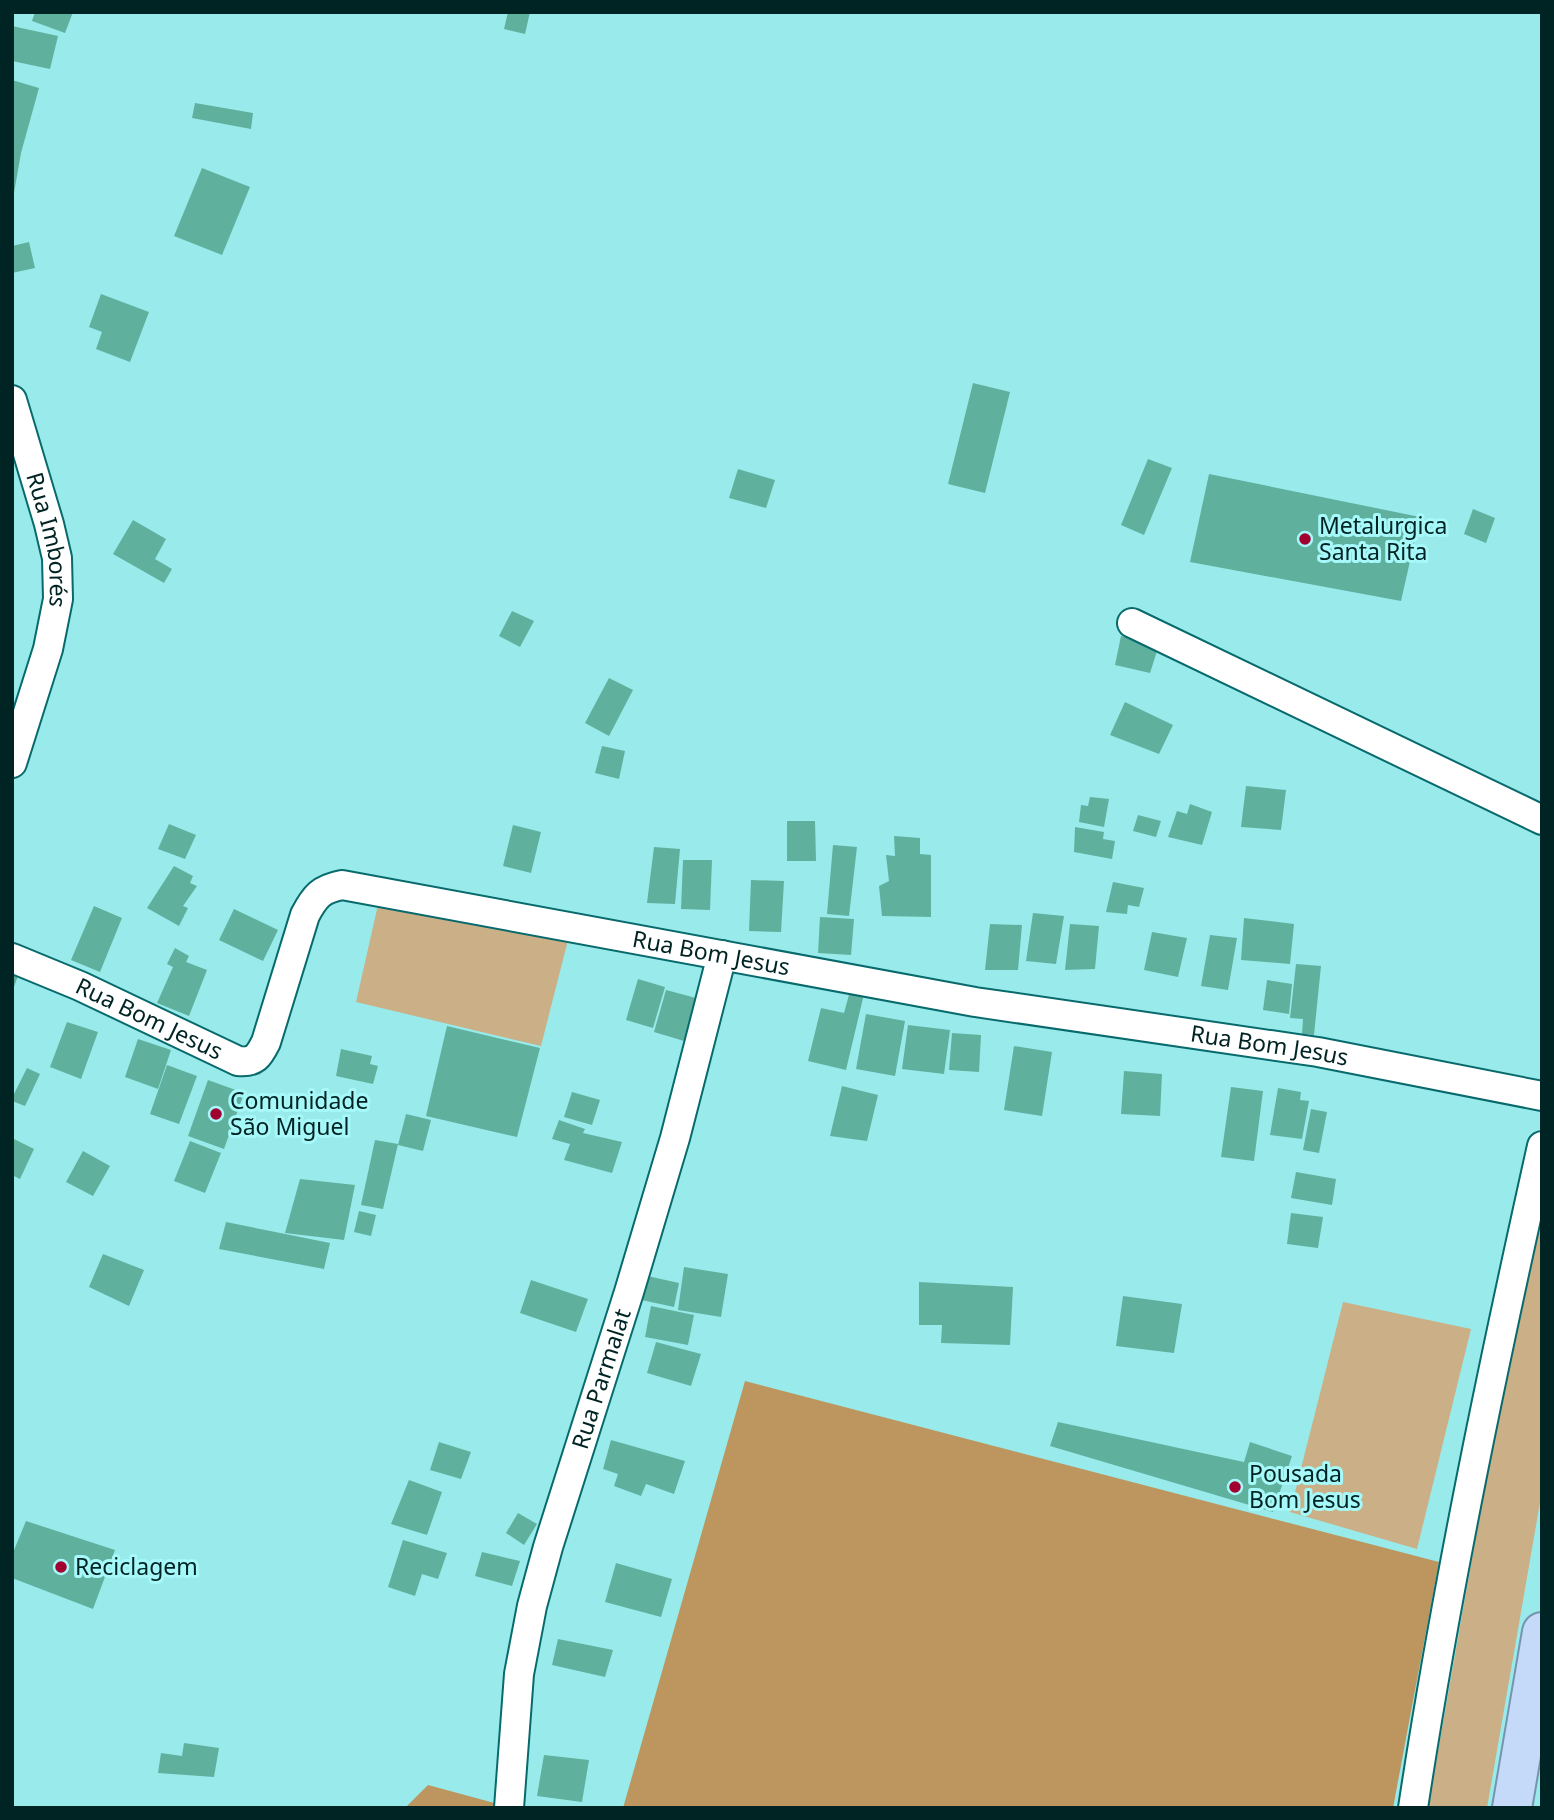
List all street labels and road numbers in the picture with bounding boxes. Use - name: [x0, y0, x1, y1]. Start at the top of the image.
- street label: Rua Imborés: [19, 468, 75, 611]
- street label: Rua Bom Jesus: [630, 922, 793, 982]
- street label: Rua Bom Jesus: [71, 969, 228, 1067]
- street label: Rua Bom Jesus: [1189, 1017, 1351, 1073]
- street label: Rua Parmalat: [563, 1305, 638, 1453]

